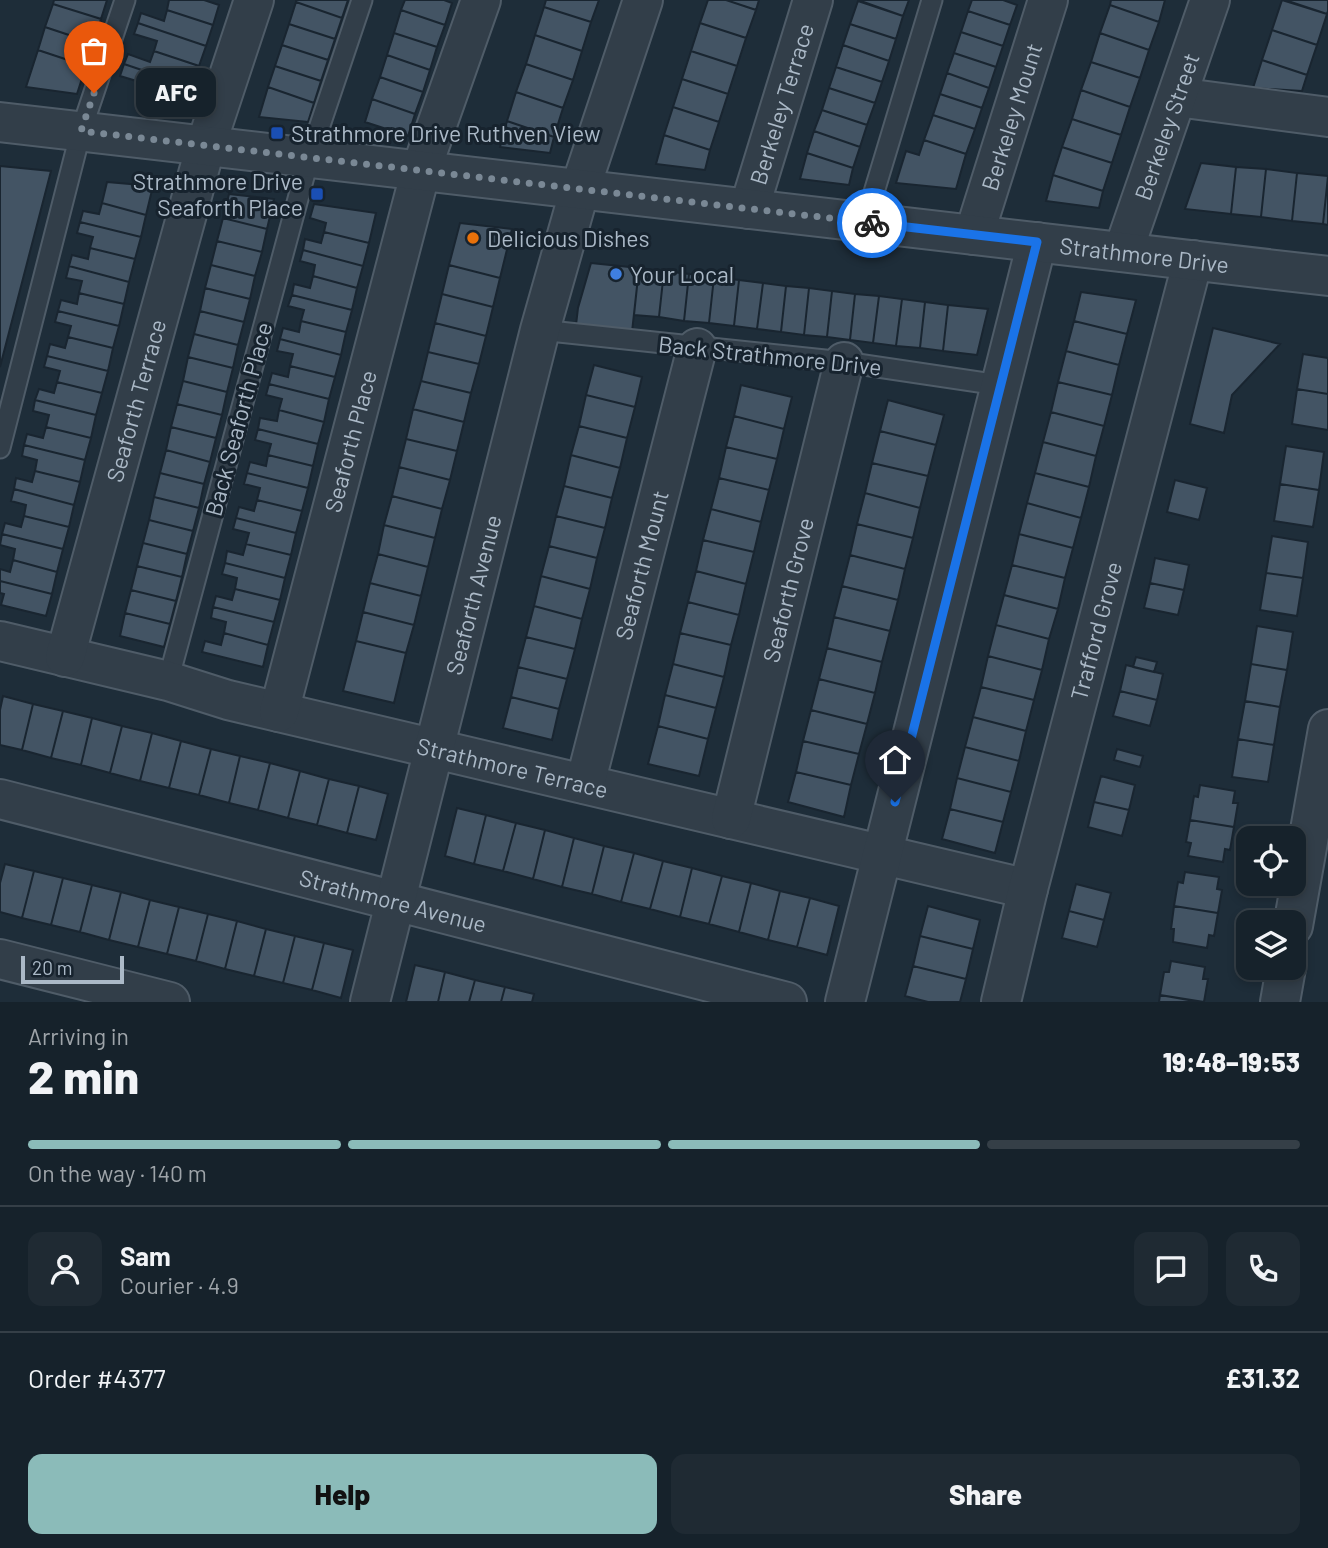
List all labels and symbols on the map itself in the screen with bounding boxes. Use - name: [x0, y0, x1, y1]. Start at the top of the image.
- street label: Berkeley Terrace: [743, 20, 819, 188]
- pin: [64, 21, 124, 93]
- street label: Berkeley Mount: [975, 40, 1048, 194]
- street label: Berkeley Street: [1128, 49, 1205, 204]
- callout: AFC: [136, 68, 216, 118]
- place label: Strathmore Drive Ruthven View: [291, 119, 601, 147]
- marker: Strathmore Drive Ruthven View: [269, 125, 285, 141]
- place label: Strathmore Drive Seaforth Place: [133, 167, 303, 221]
- marker: Strathmore Drive Seaforth Place: [309, 186, 325, 202]
- courier: [837, 188, 907, 258]
- place label: Delicious Dishes: [487, 224, 649, 252]
- marker: Delicious Dishes: [465, 230, 481, 246]
- street label: Strathmore Drive: [1058, 231, 1231, 278]
- place label: Your Local: [630, 260, 734, 288]
- marker: Your Local: [608, 266, 624, 282]
- street label: Seaforth Terrace: [100, 316, 171, 485]
- street label: Back Seaforth Place: [199, 319, 277, 519]
- street label: Back Strathmore Drive: [657, 329, 883, 381]
- street label: Seaforth Place: [318, 367, 382, 515]
- street label: Seaforth Mount: [609, 487, 674, 643]
- street label: Seaforth Avenue: [439, 512, 507, 678]
- street label: Seaforth Grove: [756, 515, 819, 665]
- street label: Trafford Grove: [1064, 558, 1127, 703]
- pin: [865, 730, 925, 802]
- street label: Strathmore Terrace: [414, 731, 611, 803]
- street label: Strathmore Avenue: [297, 863, 490, 938]
- scale bar: [21, 953, 124, 985]

